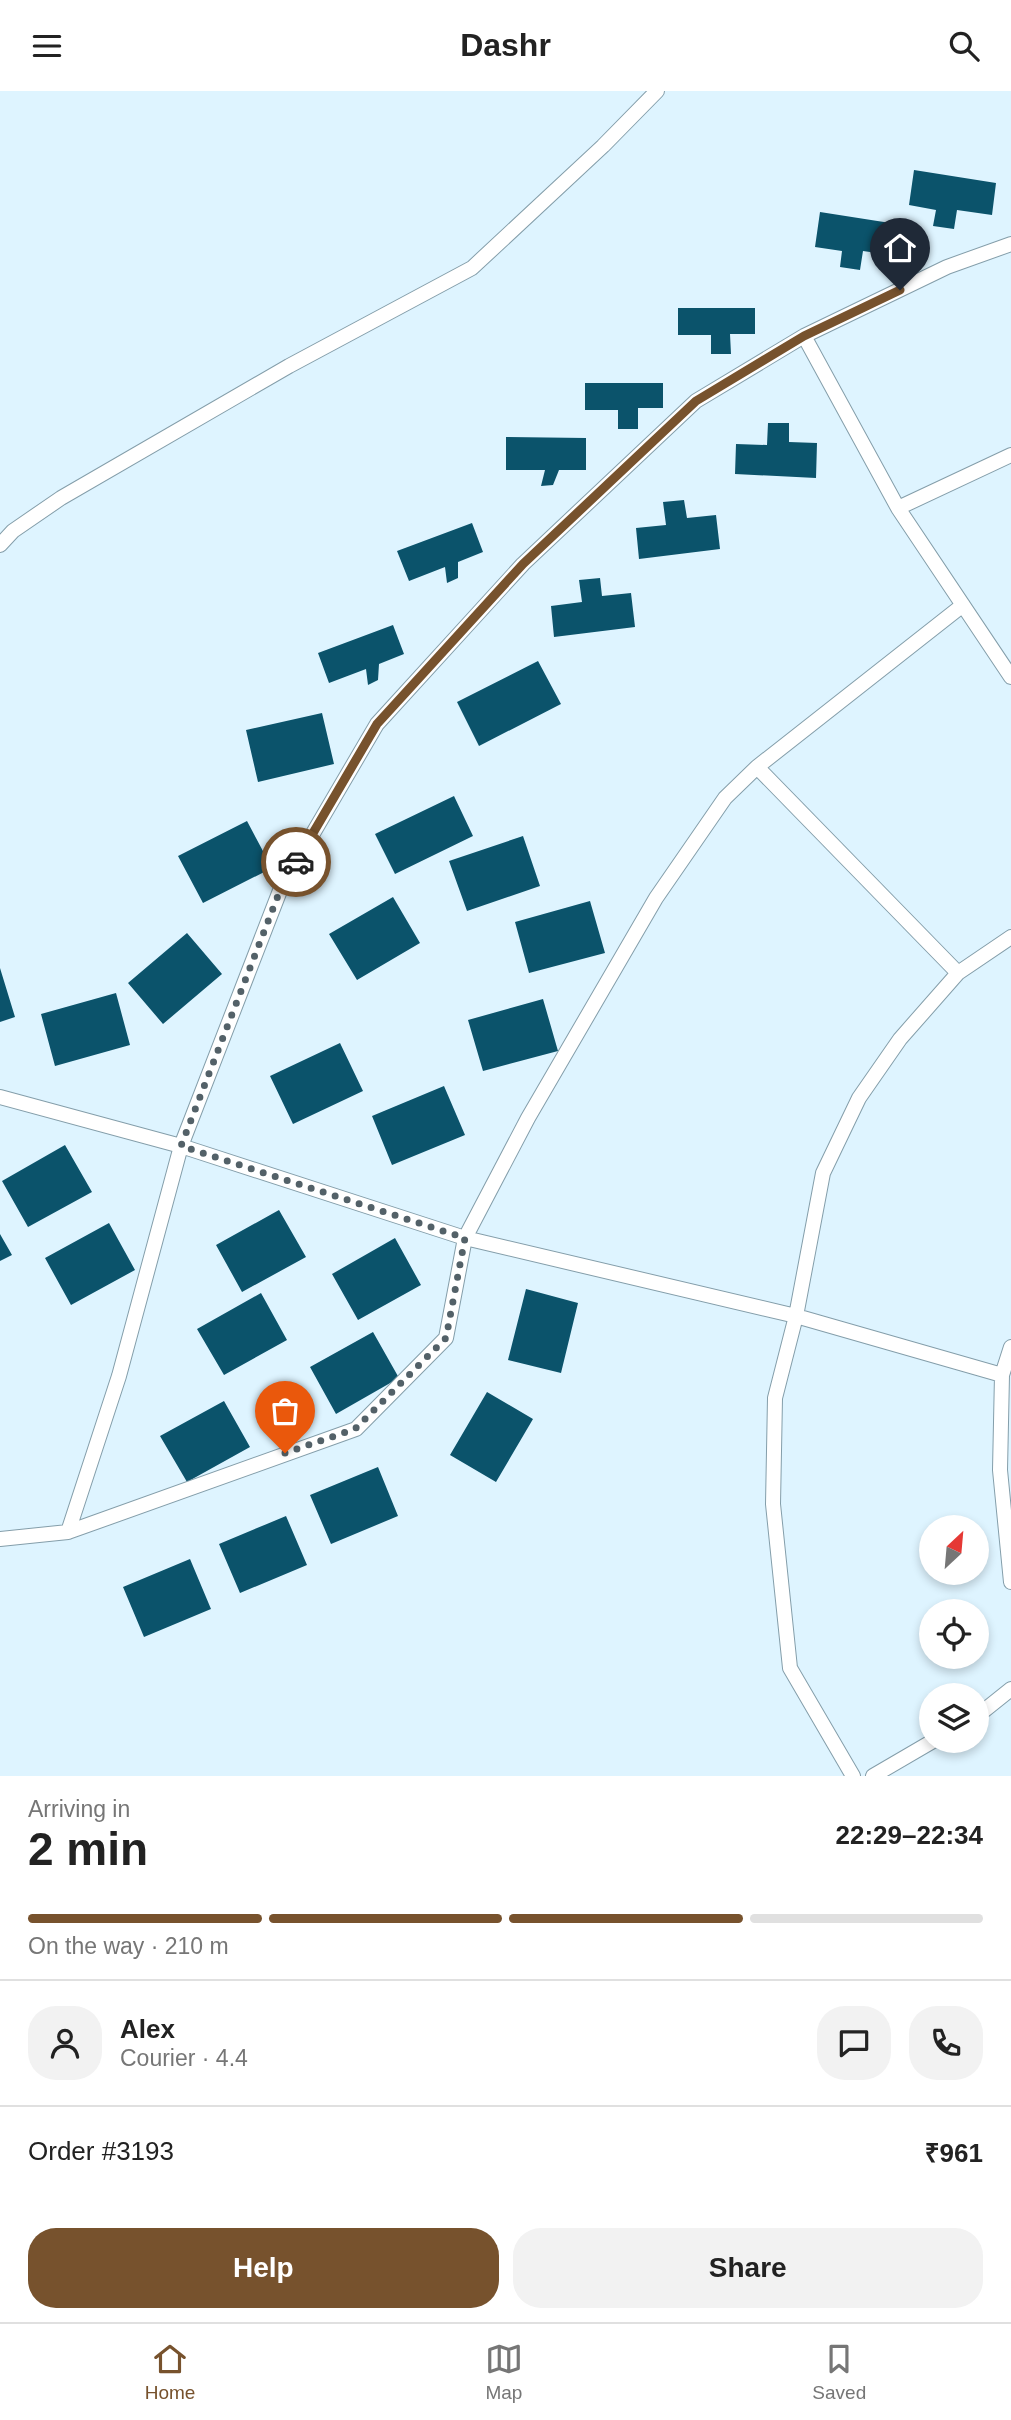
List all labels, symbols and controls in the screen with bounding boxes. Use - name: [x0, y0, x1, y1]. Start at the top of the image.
- icon: menu: [28, 27, 66, 65]
- text: Dashr: [460, 27, 551, 63]
- icon: search: [945, 27, 983, 65]
- pin: [870, 218, 930, 290]
- icon: home: [881, 229, 919, 267]
- courier: [261, 827, 331, 897]
- icon: car: [277, 843, 315, 881]
- pin: [255, 1381, 315, 1453]
- icon: bag: [266, 1392, 304, 1430]
- north arrow: [919, 1515, 989, 1585]
- map controls: [919, 1515, 989, 1753]
- button: locate: [919, 1599, 989, 1669]
- button: layers: [919, 1683, 989, 1753]
- text: Arriving in: [28, 1796, 130, 1822]
- text: 22:29–22:34: [836, 1820, 983, 1850]
- text: 2 min: [28, 1823, 148, 1875]
- text: On the way · 210 m: [28, 1933, 229, 1959]
- button: person: [28, 2006, 102, 2080]
- button: chat: [817, 2006, 891, 2080]
- button: phone: [909, 2006, 983, 2080]
- text: Alex: [120, 2014, 175, 2044]
- text: Courier · 4.4: [120, 2045, 248, 2071]
- text: Order #3193: [28, 2136, 174, 2166]
- text: ₹961: [925, 2138, 983, 2168]
- button: Help: [28, 2228, 499, 2308]
- button: Share: [513, 2228, 983, 2308]
- tab: Home: [145, 2340, 195, 2404]
- tab: Map: [485, 2340, 523, 2404]
- tab: Saved: [812, 2340, 866, 2404]

